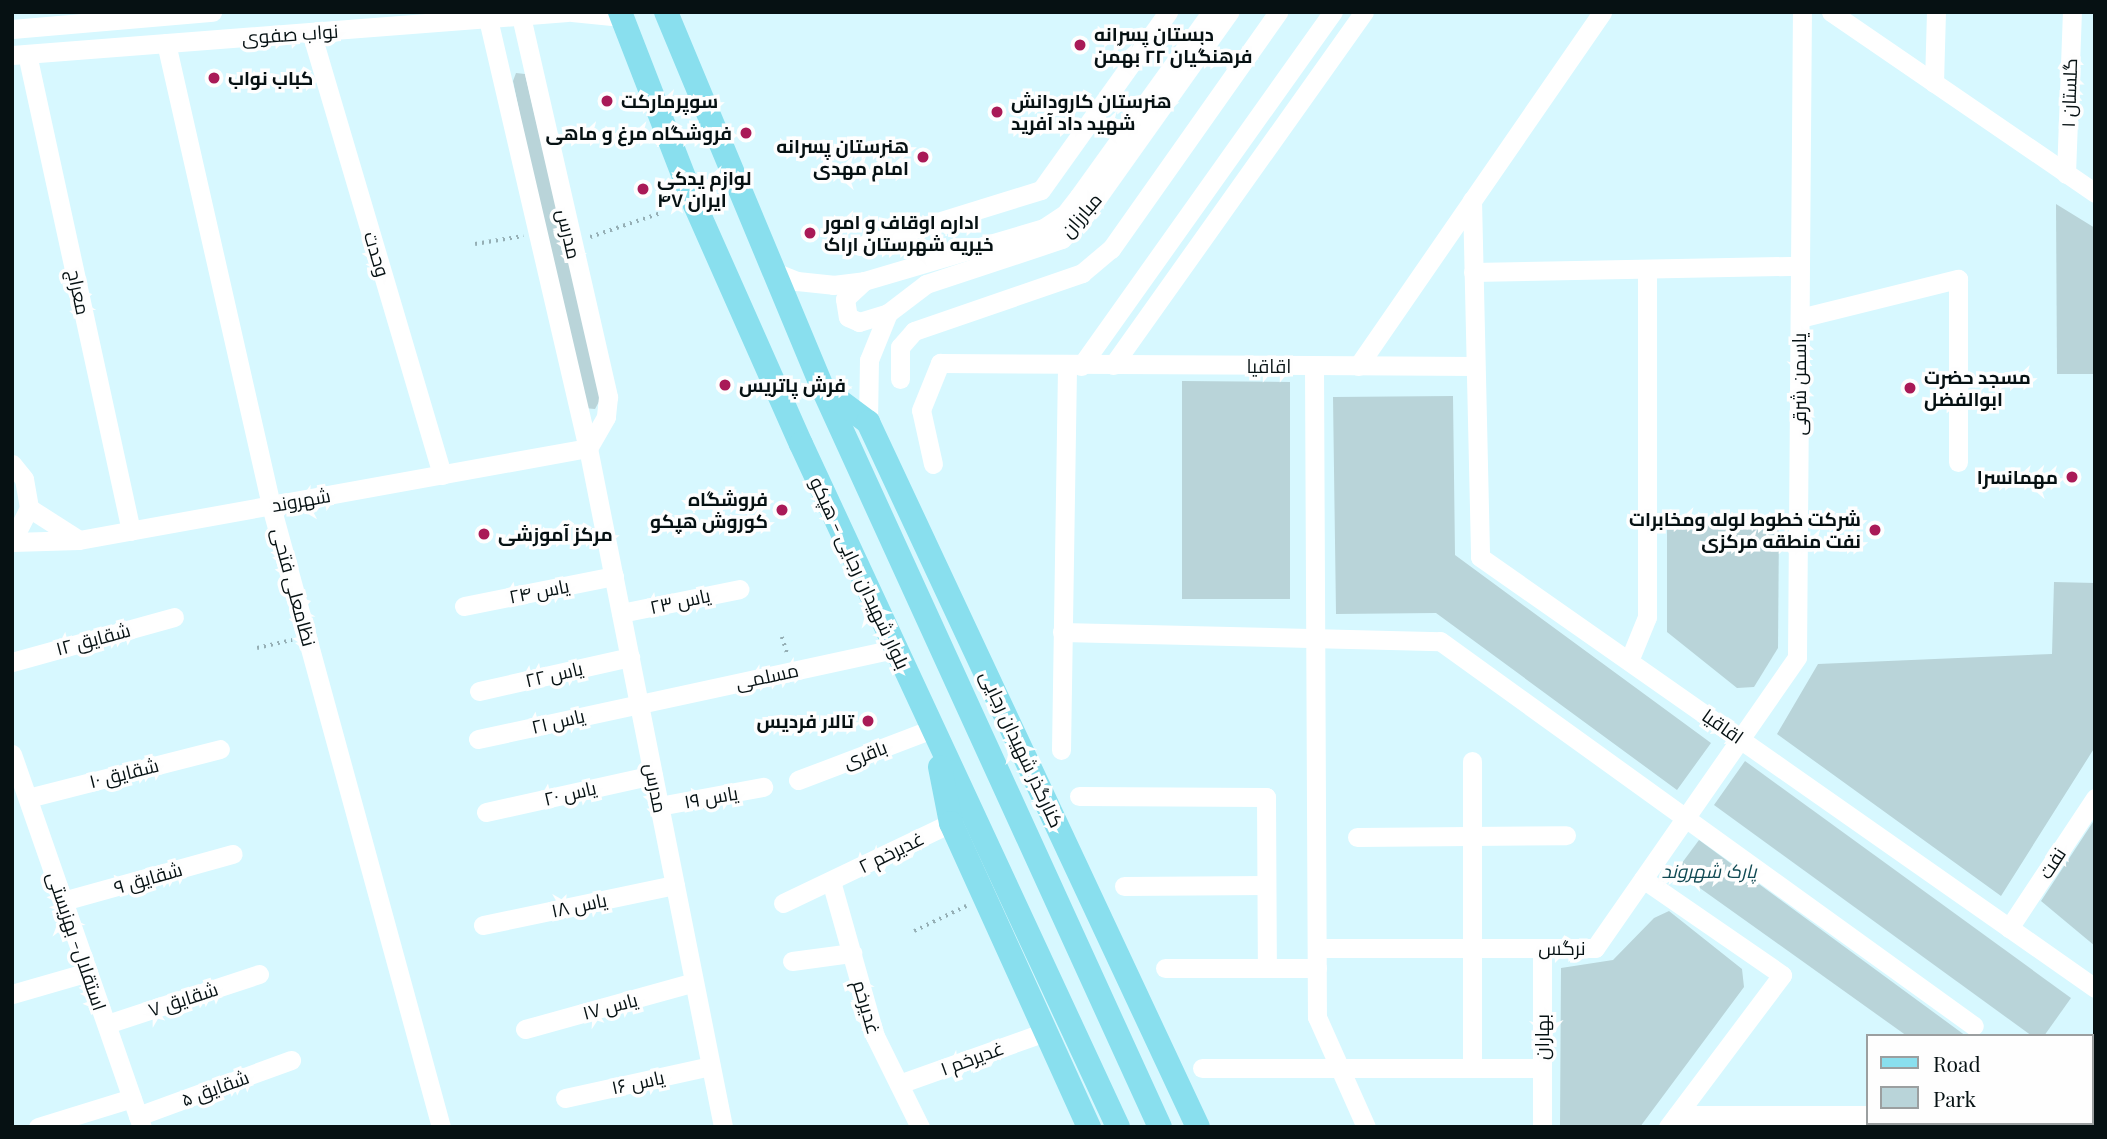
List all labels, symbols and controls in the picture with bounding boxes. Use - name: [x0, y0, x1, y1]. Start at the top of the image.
- street label: نواب صفوی: [241, 19, 339, 49]
- place label: دبستان پسرانه فرهنگیان ۲۲ بهمن: [1094, 23, 1253, 67]
- marker: دبستان پسرانه فرهنگیان ۲۲ بهمن: [1072, 37, 1088, 53]
- street label: گلستان ۱: [2056, 58, 2082, 128]
- place label: کباب نواب: [228, 67, 313, 89]
- marker: کباب نواب: [206, 70, 222, 86]
- place label: سوپرمارکت: [621, 90, 718, 112]
- place label: هنرستان کارودانش شهید داد آفرید: [1011, 90, 1172, 134]
- marker: سوپرمارکت: [599, 93, 615, 109]
- marker: هنرستان کارودانش شهید داد آفرید: [989, 104, 1005, 120]
- place label: فروشگاه مرغ و ماهی: [545, 122, 732, 144]
- marker: فروشگاه مرغ و ماهی: [738, 125, 754, 141]
- place label: هنرستان پسرانه امام مهدی: [776, 135, 909, 179]
- marker: هنرستان پسرانه امام مهدی: [915, 149, 931, 165]
- place label: لوازم یدکی ایران ۴۷: [657, 167, 752, 211]
- marker: لوازم یدکی ایران ۴۷: [635, 181, 651, 197]
- street label: مبارزان: [1056, 188, 1106, 242]
- street label: مدرس: [552, 207, 586, 261]
- place label: اداره اوقاف و امور خیریه شهرستان اراک: [824, 211, 994, 255]
- marker: اداره اوقاف و امور خیریه شهرستان اراک: [802, 225, 818, 241]
- street label: وحدت: [359, 229, 395, 279]
- street label: معراج: [63, 267, 95, 317]
- street label: یاسمن شرقی: [1788, 333, 1810, 435]
- street label: اقاقیا: [1247, 355, 1291, 377]
- place label: مسجد حضرت ابوالفضل: [1924, 366, 2031, 410]
- place label: فرش پاتریس: [739, 374, 846, 396]
- marker: فرش پاتریس: [717, 377, 733, 393]
- marker: مسجد حضرت ابوالفضل: [1902, 380, 1918, 396]
- place label: مهمانسرا: [1977, 466, 2058, 488]
- marker: مهمانسرا: [2064, 469, 2080, 485]
- street label: بلوار شهیدان رجایی - هپکو: [805, 473, 915, 673]
- street label: شهروند: [270, 484, 332, 516]
- place label: فروشگاه کوروش هپکو: [650, 488, 768, 532]
- marker: فروشگاه کوروش هپکو: [774, 502, 790, 518]
- place label: شرکت خطوط لوله ومخابرات نفت منطقه مرکزی: [1629, 508, 1861, 552]
- marker: شرکت خطوط لوله ومخابرات نفت منطقه مرکزی: [1867, 522, 1883, 538]
- place label: مرکز آموزشی: [498, 523, 613, 545]
- street label: نظامعلی فتحی: [267, 525, 321, 649]
- marker: مرکز آموزشی: [476, 526, 492, 542]
- street label: یاس ۲۴: [507, 574, 571, 608]
- street label: یاس ۲۳: [648, 583, 712, 619]
- street label: شقایق ۱۲: [53, 618, 133, 660]
- street label: یاس ۲۲: [523, 656, 585, 692]
- street label: مسلمی: [733, 658, 801, 694]
- street label: کنارگذر شهیدان رجایی: [976, 667, 1068, 831]
- street label: یاس ۲۱: [529, 704, 587, 738]
- street label: اقاقیا: [1698, 704, 1748, 748]
- place label: تالار فردیس: [757, 710, 854, 732]
- marker: تالار فردیس: [860, 713, 876, 729]
- street label: باقری: [840, 735, 890, 773]
- street label: شقایق ۱۰: [87, 753, 161, 793]
- street label: مدرس: [640, 761, 672, 815]
- street label: یاس ۲۰: [542, 776, 598, 810]
- street label: یاس ۱۹: [682, 781, 740, 813]
- street label: غدیرخم ۲: [855, 826, 927, 878]
- street label: نفت: [2034, 843, 2070, 883]
- street label: شقایق ۹: [111, 857, 185, 899]
- park label: پارک شهروند: [1662, 860, 1756, 882]
- street label: استقلال- بهزیستی: [43, 869, 111, 1013]
- street label: یاس ۱۸: [549, 888, 609, 922]
- street label: نرگس: [1538, 937, 1586, 959]
- street label: شقایق ۷: [145, 977, 221, 1021]
- street label: غدیرخم: [848, 977, 886, 1037]
- street label: یاس ۱۷: [580, 988, 640, 1024]
- street label: بهاران: [1531, 1014, 1553, 1060]
- legend: [1866, 1034, 2093, 1125]
- street label: غدیرخم ۱: [937, 1036, 1007, 1080]
- text: Road: [1933, 1049, 1981, 1077]
- street label: شقایق ۵: [178, 1065, 252, 1111]
- street label: یاس ۱۶: [610, 1065, 666, 1099]
- text: Park: [1933, 1084, 1976, 1112]

